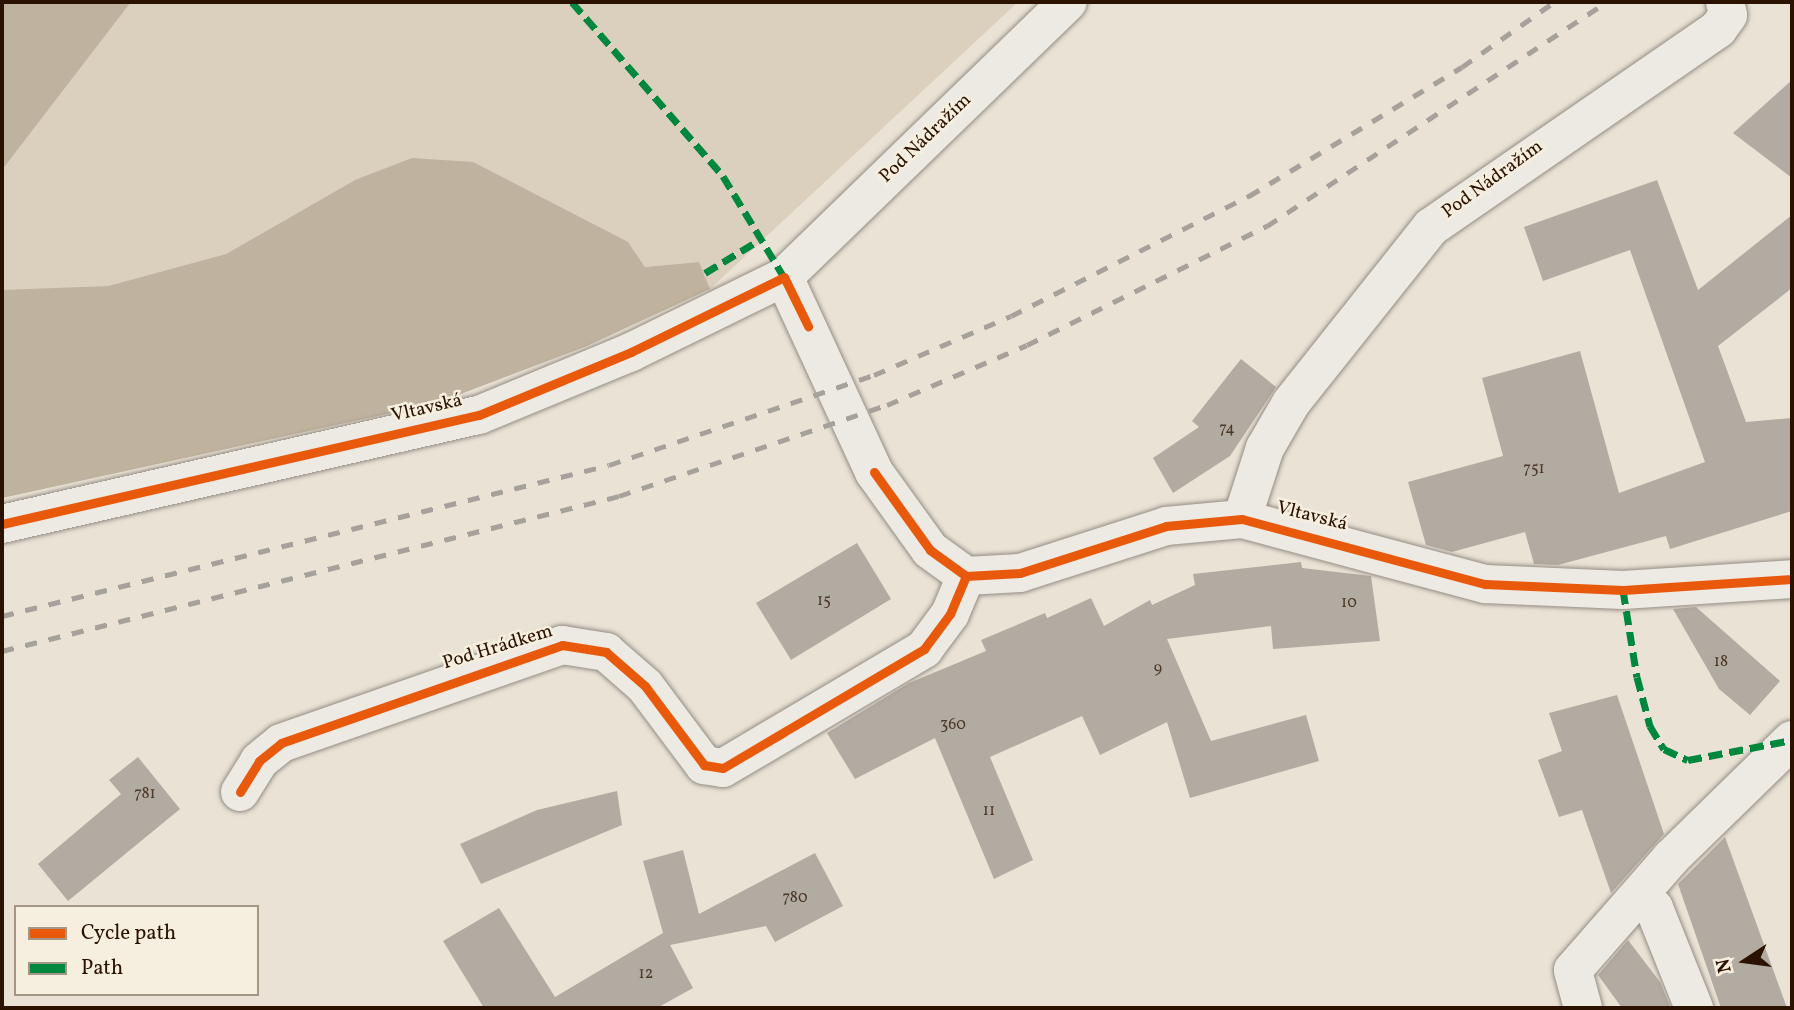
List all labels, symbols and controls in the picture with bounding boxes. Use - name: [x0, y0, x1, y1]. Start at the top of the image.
- street label: Pod Nádražím: [875, 89, 977, 189]
- street label: Pod Nádražím: [1438, 136, 1548, 224]
- street label: Vltavská: [389, 390, 465, 428]
- house number: 74: [1219, 419, 1235, 439]
- house number: 751: [1523, 459, 1545, 479]
- street label: Vltavská: [1274, 497, 1350, 537]
- house number: 15: [817, 591, 831, 611]
- house number: 10: [1341, 593, 1357, 613]
- street label: Pod Hrádkem: [440, 620, 556, 676]
- house number: 18: [1714, 652, 1728, 672]
- house number: 9: [1154, 659, 1162, 679]
- house number: 360: [940, 715, 966, 735]
- house number: 781: [134, 784, 156, 804]
- house number: 11: [983, 801, 995, 821]
- house number: 780: [782, 888, 808, 908]
- legend: [14, 905, 259, 996]
- text: Cycle path: [81, 919, 176, 948]
- north arrow: [1710, 926, 1780, 996]
- text: Path: [81, 954, 123, 983]
- text: N: [1710, 956, 1739, 975]
- house number: 12: [639, 964, 653, 984]

